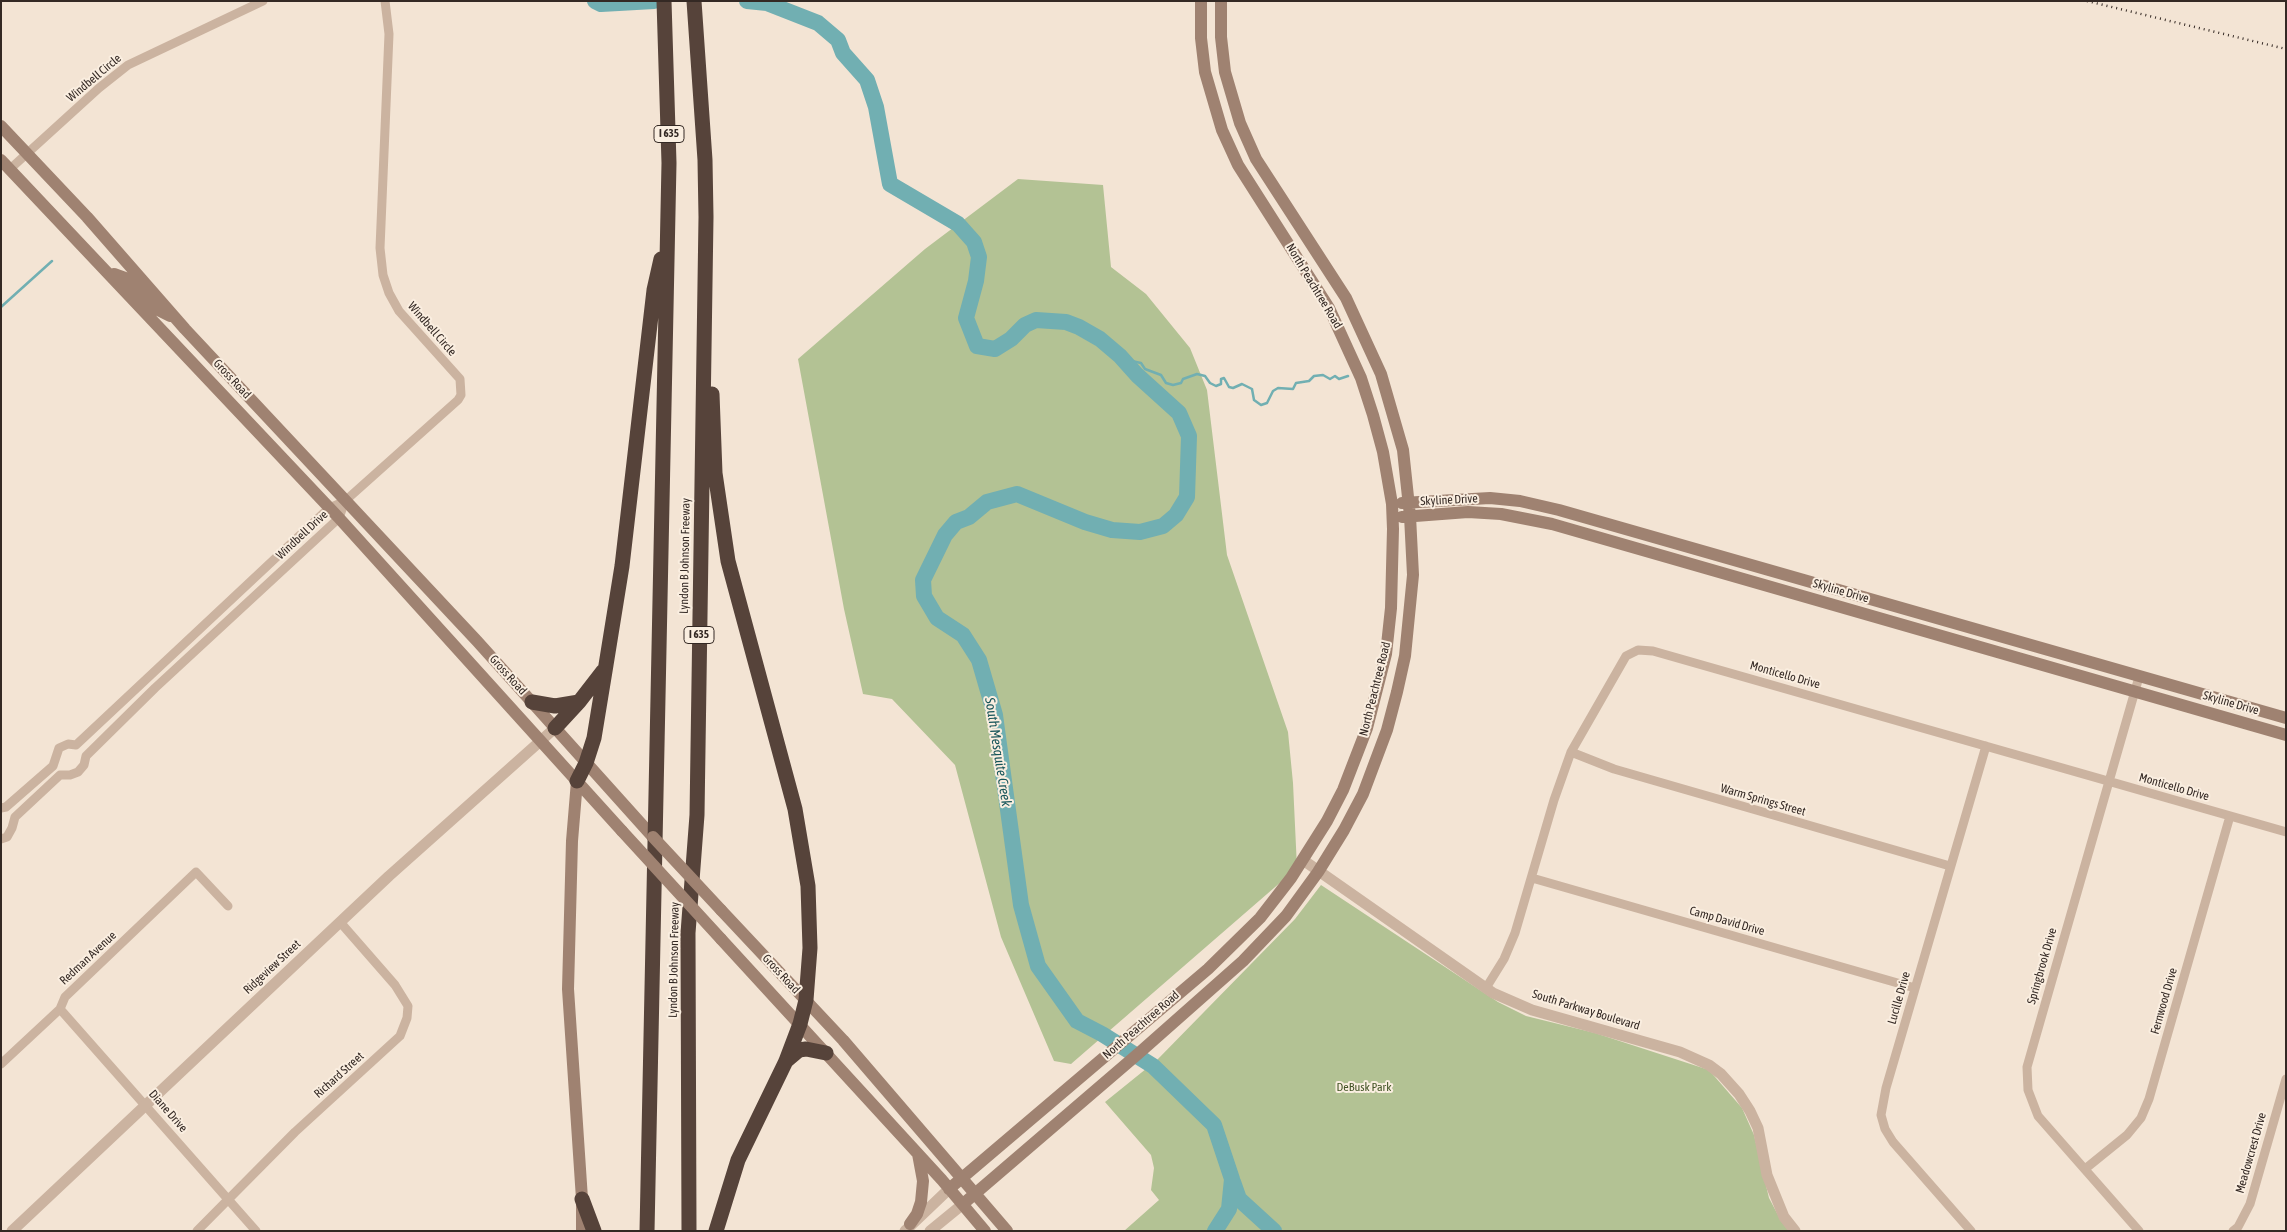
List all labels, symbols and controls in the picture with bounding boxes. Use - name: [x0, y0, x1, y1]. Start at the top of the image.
- street label: Windbell Circle: [64, 51, 124, 105]
- road number: I 635: [654, 126, 684, 142]
- street label: North Peachtree Road: [1283, 241, 1345, 331]
- street label: Windbell Circle: [405, 299, 459, 359]
- street label: Gross Road: [210, 356, 254, 402]
- street label: Skyline Drive: [1420, 491, 1478, 509]
- street label: Lyndon B Johnson Freeway: [677, 498, 693, 614]
- street label: Windbell Drive: [273, 507, 331, 563]
- street label: Skyline Drive: [1811, 576, 1871, 606]
- road number: I 635: [684, 626, 714, 644]
- street label: North Peachtree Road: [1356, 640, 1394, 738]
- street label: Gross Road: [486, 652, 530, 698]
- street label: Monticello Drive: [1748, 658, 1822, 692]
- street label: Skyline Drive: [2201, 688, 2261, 718]
- water label: South Mesquite Creek: [981, 696, 1015, 808]
- street label: Monticello Drive: [2137, 770, 2211, 804]
- street label: Warm Springs Street: [1719, 781, 1807, 819]
- street label: Lyndon B Johnson Freeway: [666, 902, 682, 1018]
- street label: Camp David Drive: [1688, 903, 1766, 939]
- street label: Springbrook Drive: [2024, 926, 2060, 1006]
- street label: Redman Avenue: [57, 928, 119, 988]
- street label: Ridgeview Street: [240, 937, 304, 997]
- street label: Gross Road: [759, 951, 803, 997]
- street label: Fernwood Drive: [2148, 966, 2180, 1036]
- street label: Lucille Drive: [1885, 970, 1913, 1026]
- street label: South Parkway Boulevard: [1530, 987, 1642, 1033]
- street label: North Peachtree Road: [1100, 988, 1182, 1062]
- street label: Richard Street: [311, 1049, 367, 1101]
- park label: DeBusk Park: [1337, 1080, 1391, 1094]
- street label: Diane Drive: [146, 1087, 190, 1135]
- street label: Meadowcrest Drive: [2233, 1111, 2269, 1195]

